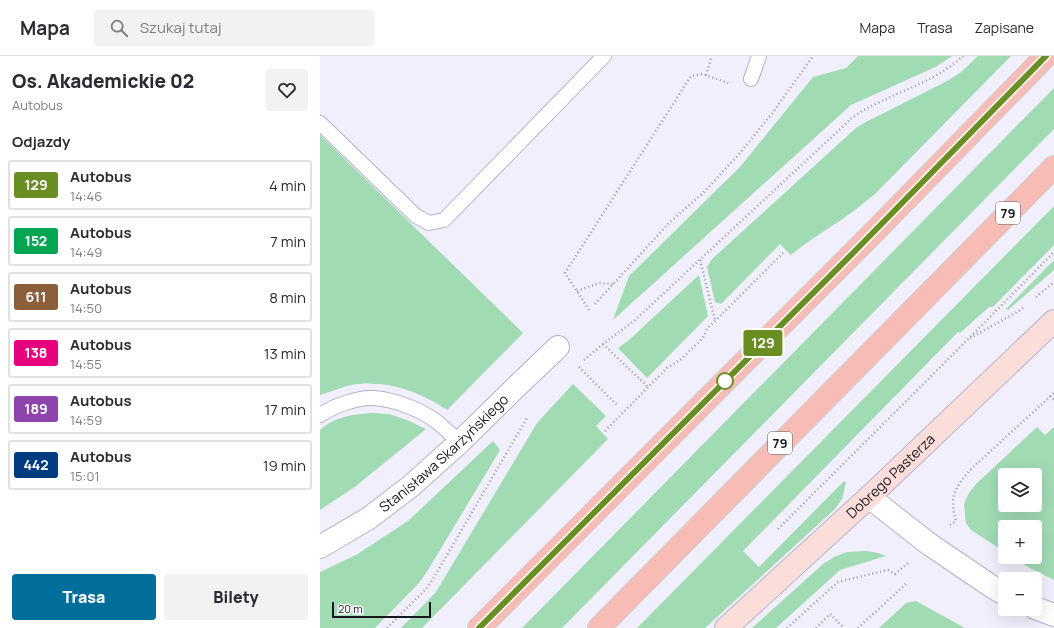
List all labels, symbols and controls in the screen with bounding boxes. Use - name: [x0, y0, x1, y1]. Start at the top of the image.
- search box: [94, 10, 374, 46]
- text: Mapa: [20, 15, 70, 41]
- icon: search: [108, 17, 130, 39]
- text: Szukaj tutaj: [140, 17, 222, 38]
- text: Mapa: [860, 18, 895, 37]
- text: Trasa: [917, 18, 952, 37]
- text: Zapisane: [974, 18, 1034, 37]
- text: Os. Akademickie 02: [12, 68, 194, 94]
- button: heart: [266, 69, 308, 111]
- text: Autobus: [12, 96, 63, 114]
- text: Odjazdy: [12, 131, 71, 152]
- text: Autobus: [70, 166, 132, 187]
- text: 129: [24, 175, 48, 194]
- text: 4 min: [269, 175, 306, 196]
- text: 14:46: [70, 187, 102, 205]
- road number: 79: [996, 202, 1020, 224]
- text: Autobus: [70, 222, 132, 243]
- text: 152: [25, 231, 47, 250]
- text: 7 min: [270, 231, 306, 252]
- text: 14:49: [70, 243, 102, 261]
- text: Autobus: [70, 278, 132, 299]
- text: 611: [26, 287, 46, 306]
- text: 8 min: [269, 287, 306, 308]
- text: 14:50: [70, 299, 102, 317]
- line badge: 129: [740, 330, 786, 356]
- text: 129: [751, 333, 775, 352]
- text: Autobus: [70, 334, 132, 355]
- text: 138: [25, 343, 47, 362]
- text: 13 min: [264, 343, 306, 364]
- text: 14:55: [70, 355, 102, 373]
- unlabelled marker: [716, 372, 734, 390]
- text: Autobus: [70, 390, 132, 411]
- street label: Stanisława Skarżyńskiego: [375, 390, 512, 516]
- text: 189: [24, 399, 48, 418]
- text: 17 min: [264, 399, 306, 420]
- text: 14:59: [70, 411, 102, 429]
- street label: Dobrego Pasterza: [842, 429, 939, 522]
- road number: 79: [768, 432, 792, 454]
- text: Autobus: [70, 446, 132, 467]
- text: 442: [23, 455, 49, 474]
- text: 19 min: [263, 455, 306, 476]
- text: 15:01: [70, 467, 99, 485]
- map controls: [998, 468, 1042, 616]
- button: layers: [998, 468, 1042, 512]
- button: +: [998, 520, 1042, 564]
- button: −: [998, 572, 1042, 616]
- button: Trasa: [12, 574, 156, 620]
- button: Bilety: [164, 574, 308, 620]
- scale bar: [332, 600, 431, 619]
- text: 20 m: [338, 601, 363, 616]

